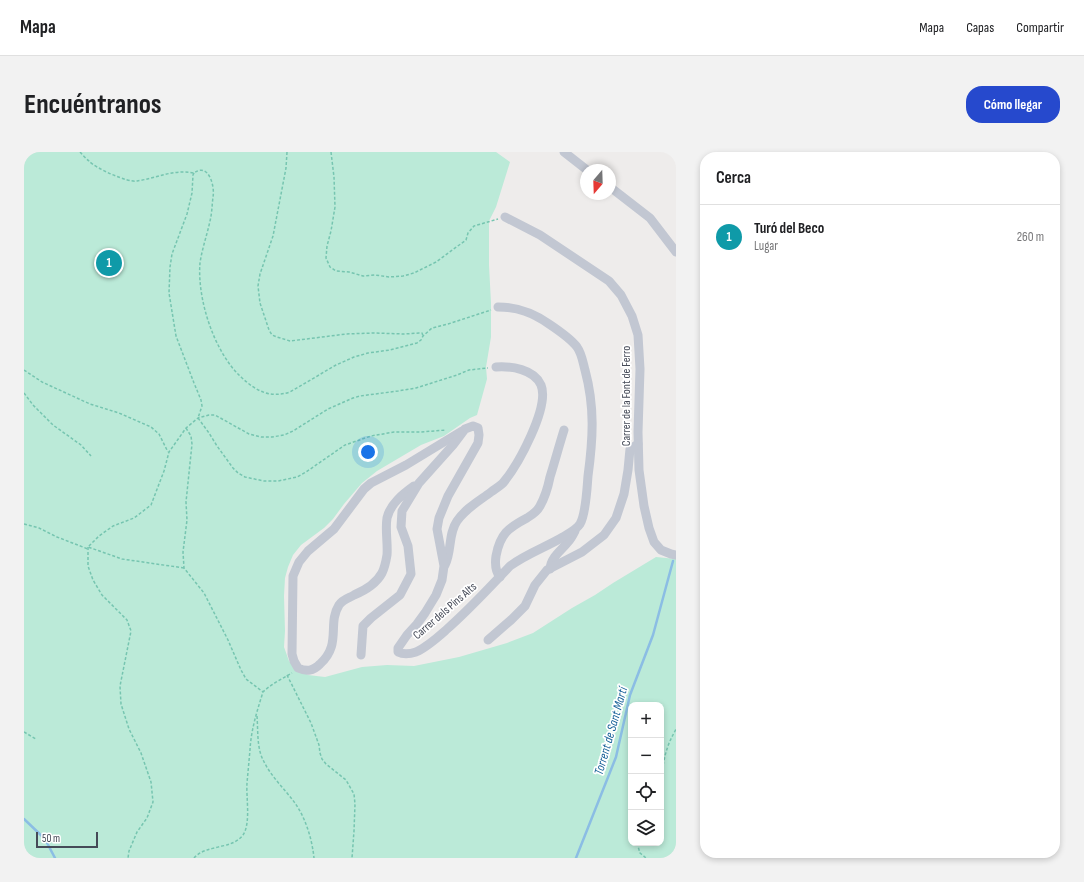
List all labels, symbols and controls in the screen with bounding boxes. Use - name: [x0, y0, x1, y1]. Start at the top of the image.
- text: Mapa: [20, 16, 56, 39]
- text: Mapa: [919, 19, 944, 36]
- text: Capas: [966, 19, 994, 36]
- text: Compartir: [1016, 19, 1064, 36]
- button: Cómo llegar: [966, 86, 1060, 123]
- text: Encuéntranos: [24, 88, 162, 121]
- north arrow: [580, 164, 616, 200]
- text: Cerca: [716, 168, 751, 188]
- text: Turó del Beco: [754, 219, 824, 238]
- text: 1: [726, 229, 732, 245]
- text: 260 m: [1017, 229, 1044, 245]
- text: Lugar: [754, 238, 778, 254]
- pin: 1: [96, 248, 122, 278]
- street label: Carrer de la Font de Ferro: [619, 346, 634, 446]
- your location: [358, 442, 378, 462]
- street label: Carrer dels Pins Alts: [410, 579, 480, 643]
- water label: Torrent de Sant Martí: [591, 684, 632, 777]
- map controls: [628, 702, 664, 846]
- button: +: [628, 702, 664, 738]
- button: −: [628, 738, 664, 774]
- button: locate: [628, 774, 664, 810]
- button: layers: [628, 810, 664, 846]
- scale bar: [36, 830, 98, 849]
- text: 50 m: [42, 832, 60, 845]

